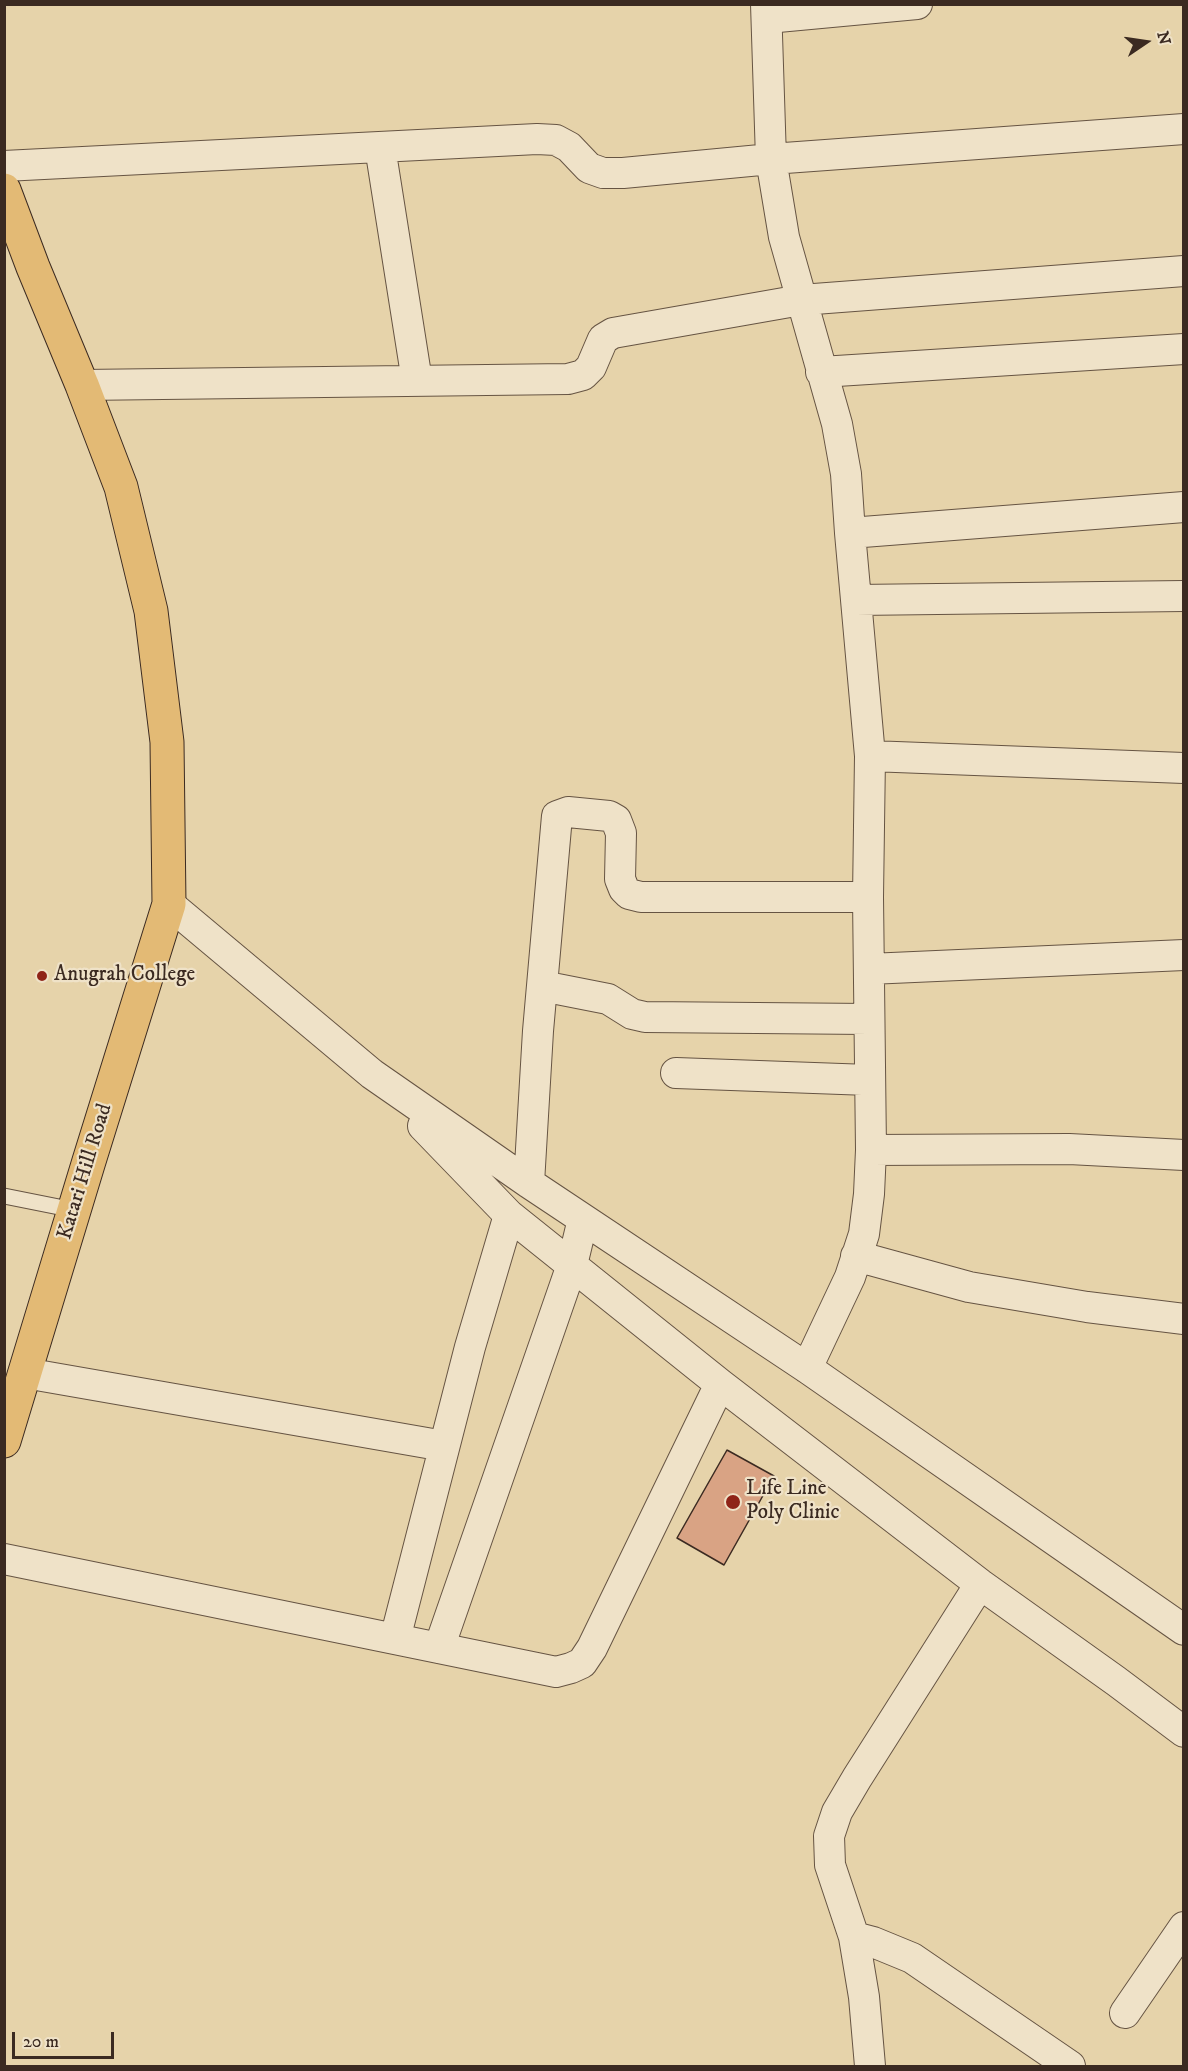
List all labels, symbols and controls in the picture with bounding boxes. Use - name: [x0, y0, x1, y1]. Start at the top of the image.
- north arrow: [1116, 12, 1176, 72]
- text: N: [1152, 29, 1175, 47]
- place label: Anugrah College: [54, 963, 195, 989]
- marker: Anugrah College: [35, 969, 49, 983]
- street label: Katari Hill Road: [53, 1101, 119, 1243]
- place label: Life Line Poly Clinic: [746, 1477, 840, 1527]
- marker: Life Line Poly Clinic: [724, 1493, 742, 1511]
- scale bar: [15, 2020, 117, 2058]
- text: 20 m: [23, 2031, 59, 2053]

